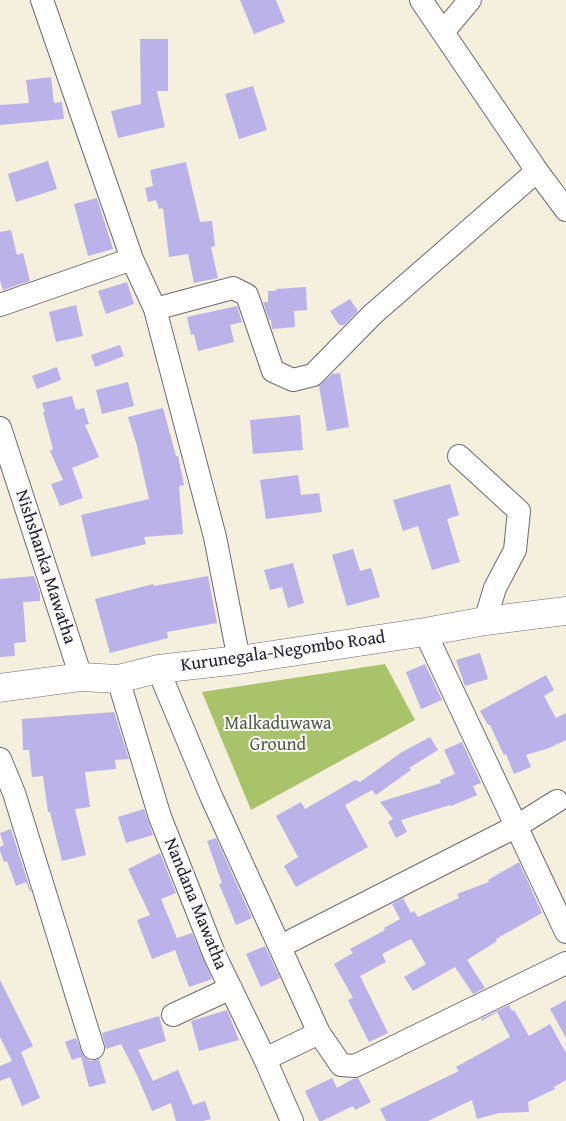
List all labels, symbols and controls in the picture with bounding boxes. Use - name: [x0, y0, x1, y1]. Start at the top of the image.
- street label: Nishshanka Mawatha: [10, 487, 80, 647]
- street label: Kurunegala-Negombo Road: [179, 627, 387, 677]
- park label: Malkaduwawa Ground: [224, 713, 332, 756]
- street label: Nandana Mawatha: [159, 835, 231, 973]

